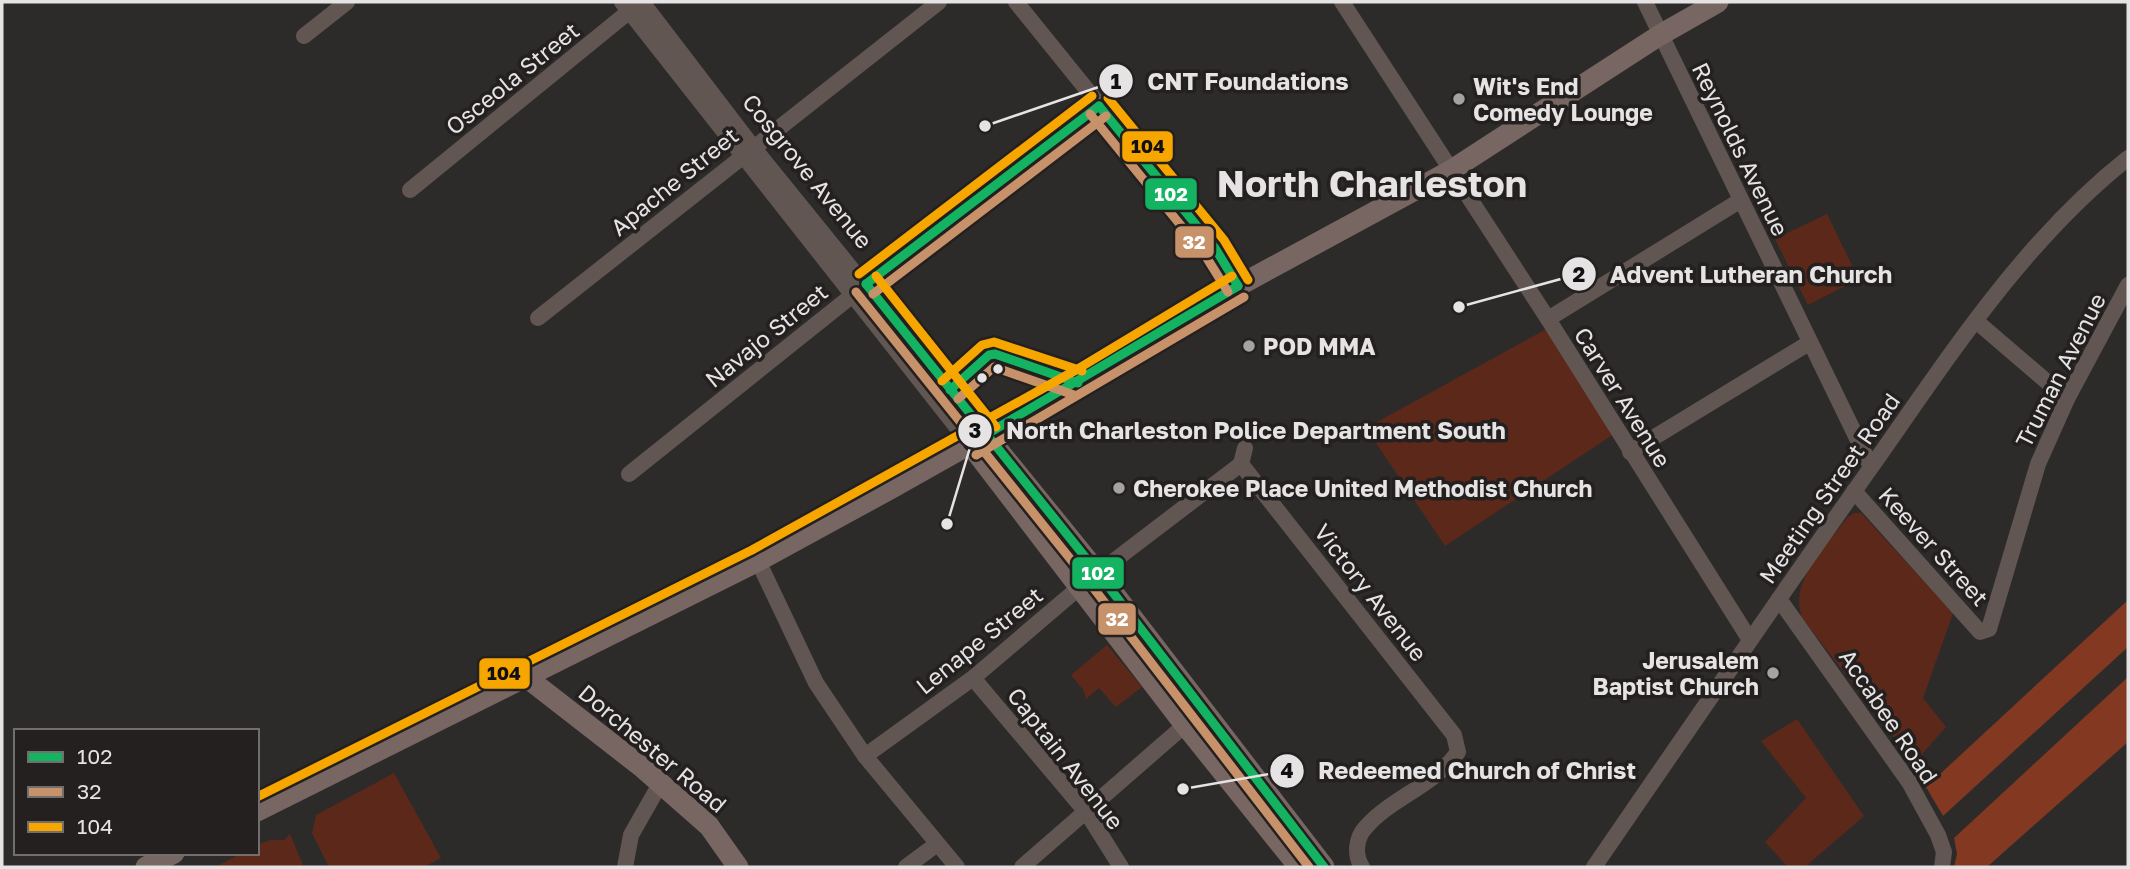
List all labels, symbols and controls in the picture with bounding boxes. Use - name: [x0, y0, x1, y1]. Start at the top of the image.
- street label: Osceola Street: [440, 16, 584, 140]
- street label: Reynolds Avenue: [1687, 58, 1795, 240]
- callout: CNT Foundations: [1098, 59, 1363, 104]
- text: CNT Foundations: [1147, 66, 1349, 95]
- text: 1: [1111, 68, 1122, 94]
- place label: Wit's End Comedy Lounge: [1473, 72, 1653, 126]
- street label: Cosgrove Avenue: [737, 88, 879, 254]
- marker: Wit's End Comedy Lounge: [1451, 91, 1467, 107]
- street label: Apache Street: [604, 121, 744, 241]
- line badge: 104: [1121, 130, 1174, 163]
- text: 104: [1131, 134, 1165, 157]
- district label: North Charleston: [1217, 161, 1527, 205]
- line badge: 102: [1144, 177, 1198, 211]
- text: 102: [1154, 182, 1188, 205]
- line badge: 32: [1174, 225, 1215, 259]
- text: 32: [1182, 230, 1206, 253]
- callout: Advent Lutheran Church: [1561, 252, 1906, 297]
- text: Advent Lutheran Church: [1610, 259, 1892, 288]
- text: 2: [1573, 261, 1586, 287]
- street label: Navajo Street: [699, 277, 833, 393]
- street label: Truman Avenue: [2009, 288, 2111, 452]
- street label: Carver Avenue: [1569, 322, 1677, 472]
- place label: POD MMA: [1263, 332, 1376, 360]
- marker: POD MMA: [1241, 338, 1257, 354]
- unlabelled marker: [991, 362, 1005, 376]
- unlabelled marker: [975, 371, 989, 385]
- street label: Meeting Street Road: [1753, 387, 1905, 589]
- callout: North Charleston Police Department South: [957, 408, 1520, 453]
- text: North Charleston Police Department South: [1006, 415, 1506, 444]
- text: 3: [969, 417, 981, 443]
- place label: Cherokee Place United Methodist Church: [1133, 474, 1592, 502]
- marker: Cherokee Place United Methodist Church: [1111, 480, 1127, 496]
- street label: Keever Street: [1873, 481, 1995, 611]
- street label: Victory Avenue: [1309, 518, 1433, 666]
- line badge: 102: [1071, 556, 1125, 590]
- text: 102: [1081, 561, 1115, 584]
- street label: Lenape Street: [910, 580, 1048, 700]
- line badge: 32: [1097, 602, 1137, 636]
- text: 32: [1105, 607, 1129, 630]
- street label: Accabee Road: [1834, 643, 1944, 789]
- place label: Jerusalem Baptist Church: [1593, 646, 1759, 700]
- line badge: 104: [478, 657, 531, 690]
- text: 104: [487, 661, 521, 684]
- marker: Jerusalem Baptist Church: [1765, 665, 1781, 681]
- street label: Dorchester Road: [573, 678, 733, 818]
- street label: Captain Avenue: [1002, 682, 1130, 834]
- legend: [14, 729, 259, 855]
- text: 102: [77, 743, 112, 769]
- callout: Redeemed Church of Christ: [1269, 748, 1650, 793]
- text: Redeemed Church of Christ: [1318, 755, 1636, 784]
- text: 4: [1280, 757, 1294, 783]
- text: 32: [77, 778, 101, 804]
- text: 104: [77, 813, 113, 839]

